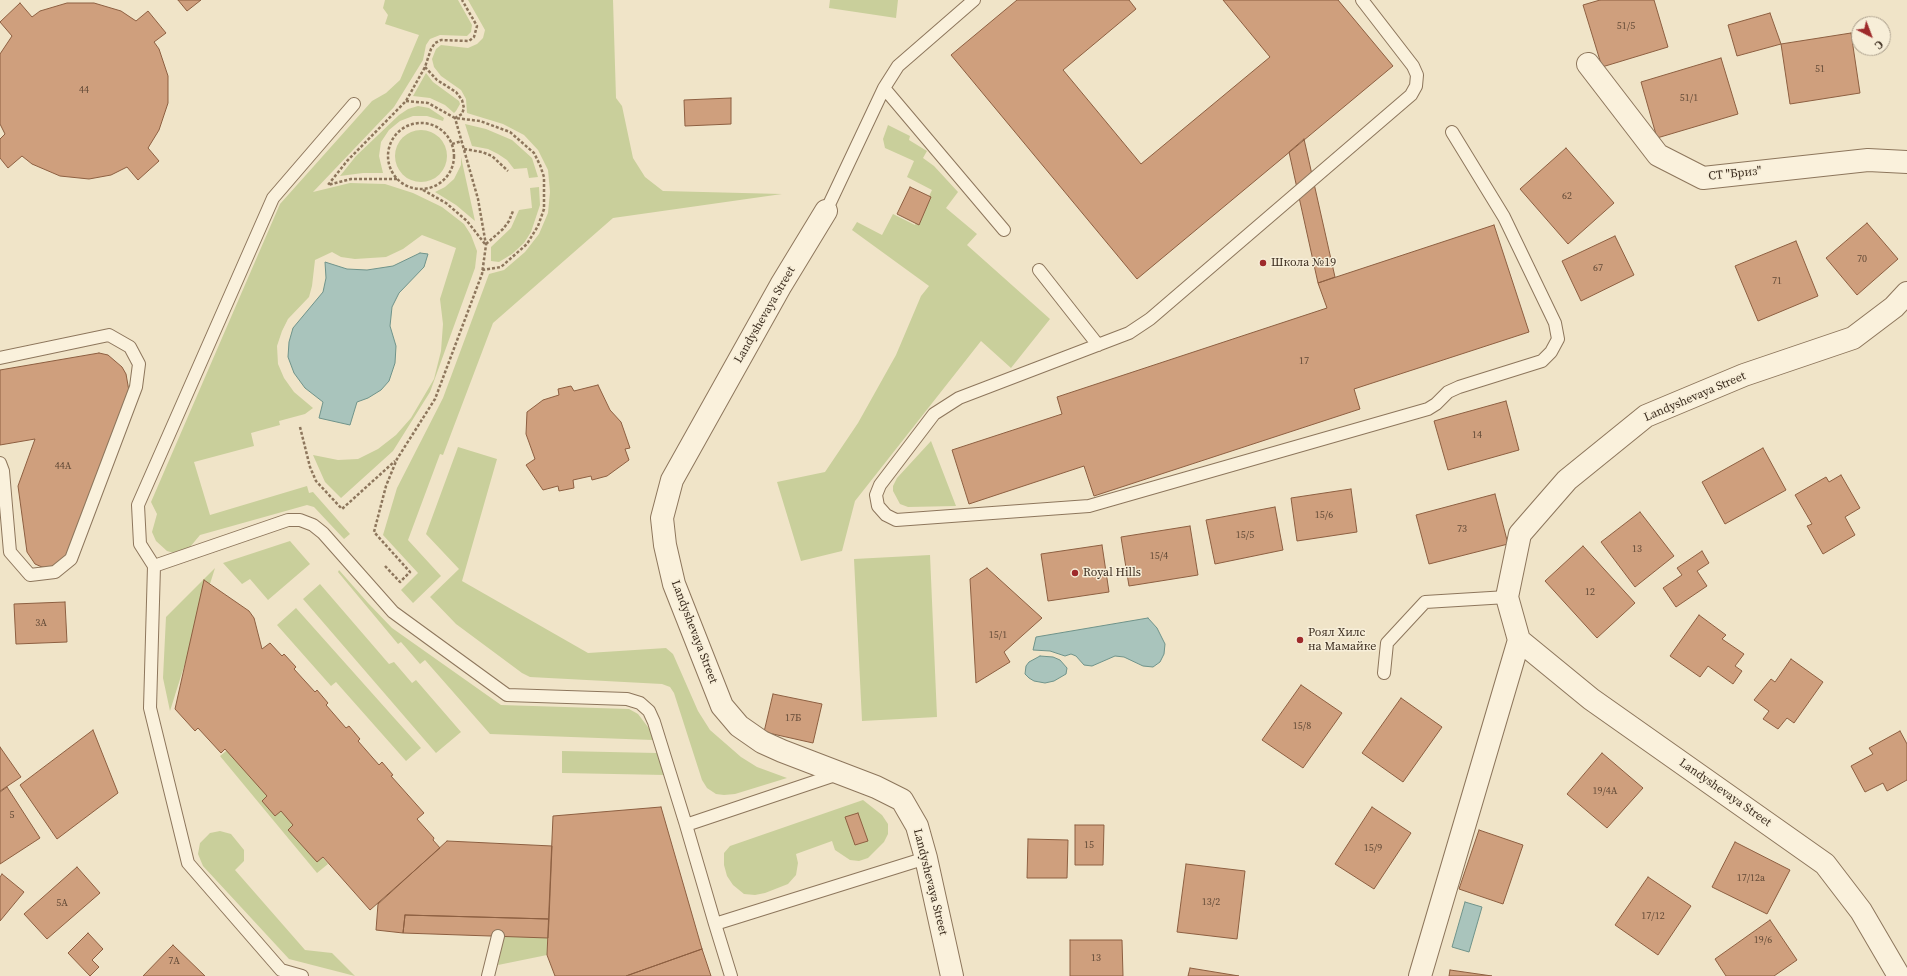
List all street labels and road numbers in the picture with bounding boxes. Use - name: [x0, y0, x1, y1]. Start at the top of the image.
- street label: СТ "Бриз": [1708, 164, 1762, 184]
- street label: Landyshevaya Street: [731, 264, 799, 366]
- street label: Landyshevaya Street: [1642, 369, 1748, 425]
- street label: Landyshevaya Street: [668, 578, 720, 686]
- street label: Landyshevaya Street: [1676, 756, 1774, 830]
- street label: Landyshevaya Street: [910, 827, 950, 937]

